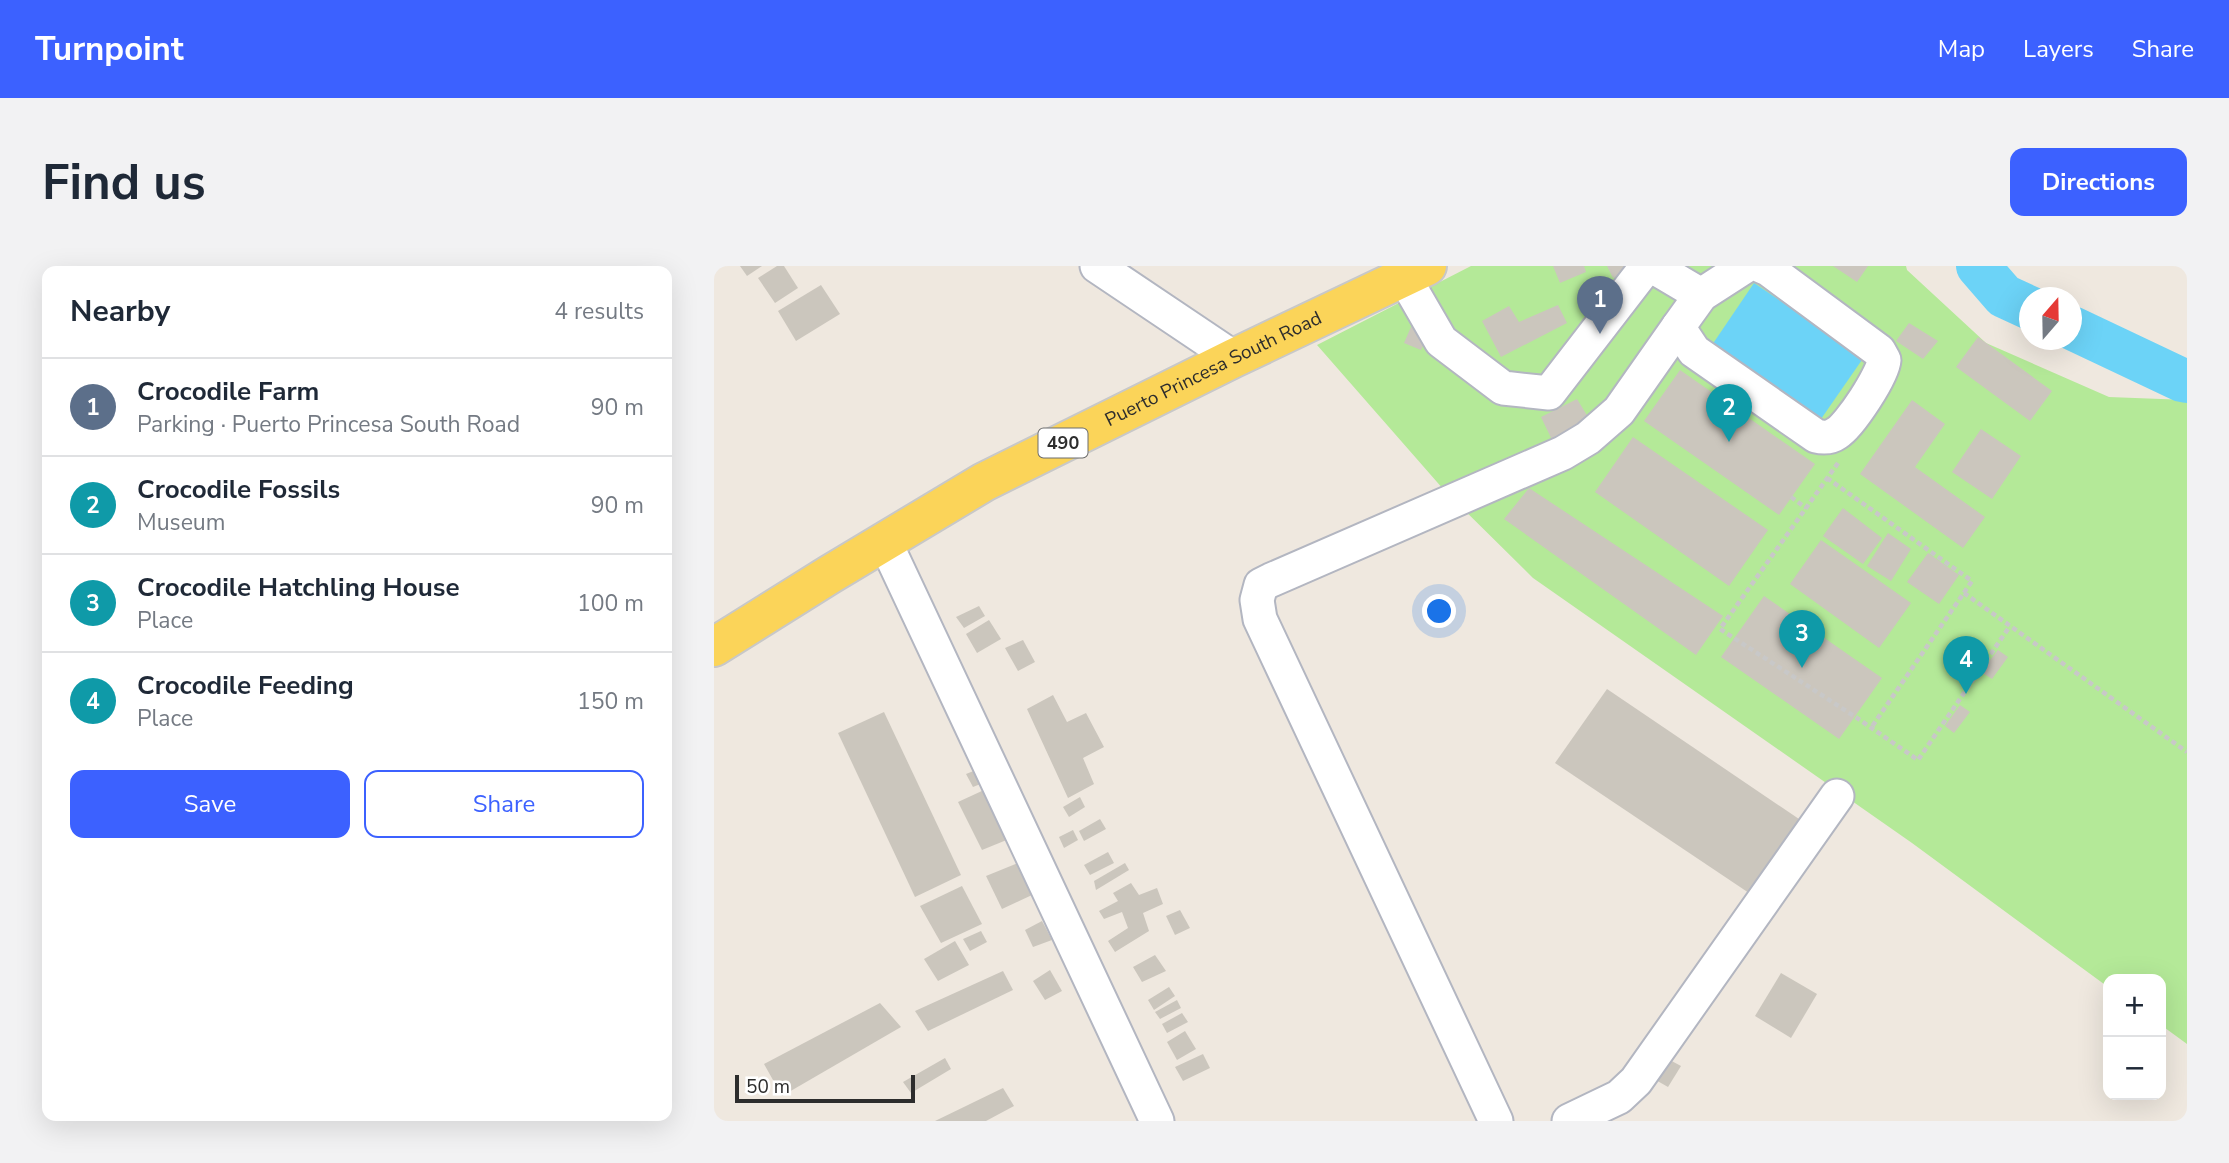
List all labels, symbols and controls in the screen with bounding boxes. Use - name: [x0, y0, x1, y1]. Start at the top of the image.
- text: Turnpoint: [35, 27, 184, 72]
- text: Map: [1938, 33, 1985, 65]
- text: Layers: [2023, 33, 2094, 65]
- text: Share: [2132, 33, 2194, 65]
- button: Directions: [2010, 148, 2187, 216]
- text: Find us: [42, 149, 206, 216]
- pin: 1: [1577, 276, 1623, 334]
- north arrow: [2019, 287, 2082, 350]
- text: Nearby: [70, 291, 170, 332]
- text: 4 results: [554, 296, 644, 327]
- street label: Puerto Princesa South Road: [1100, 305, 1326, 433]
- text: Crocodile Farm: [137, 374, 319, 409]
- pin: 2: [1706, 384, 1752, 442]
- text: 1: [86, 392, 100, 423]
- text: 90 m: [591, 392, 644, 423]
- text: Parking · Puerto Princesa South Road: [137, 409, 520, 440]
- road number: 490: [1038, 428, 1088, 458]
- text: Crocodile Fossils: [137, 472, 340, 507]
- text: 2: [86, 490, 100, 521]
- text: 90 m: [591, 490, 644, 521]
- text: Museum: [137, 507, 225, 538]
- text: Crocodile Hatchling House: [137, 570, 460, 605]
- text: 3: [86, 588, 100, 619]
- text: 100 m: [577, 588, 644, 619]
- your location: [1422, 594, 1456, 628]
- text: Place: [137, 605, 193, 636]
- pin: 3: [1779, 610, 1825, 668]
- pin: 4: [1943, 636, 1989, 694]
- text: Crocodile Feeding: [137, 668, 354, 703]
- text: 4: [86, 686, 100, 717]
- text: 150 m: [577, 686, 644, 717]
- text: Place: [137, 703, 193, 734]
- button: Save: [70, 770, 350, 838]
- button: Share: [364, 770, 644, 838]
- map controls: [2103, 974, 2166, 1100]
- button: +: [2103, 974, 2166, 1037]
- button: −: [2103, 1037, 2166, 1100]
- scale bar: [735, 1072, 915, 1104]
- text: 50 m: [746, 1074, 790, 1100]

